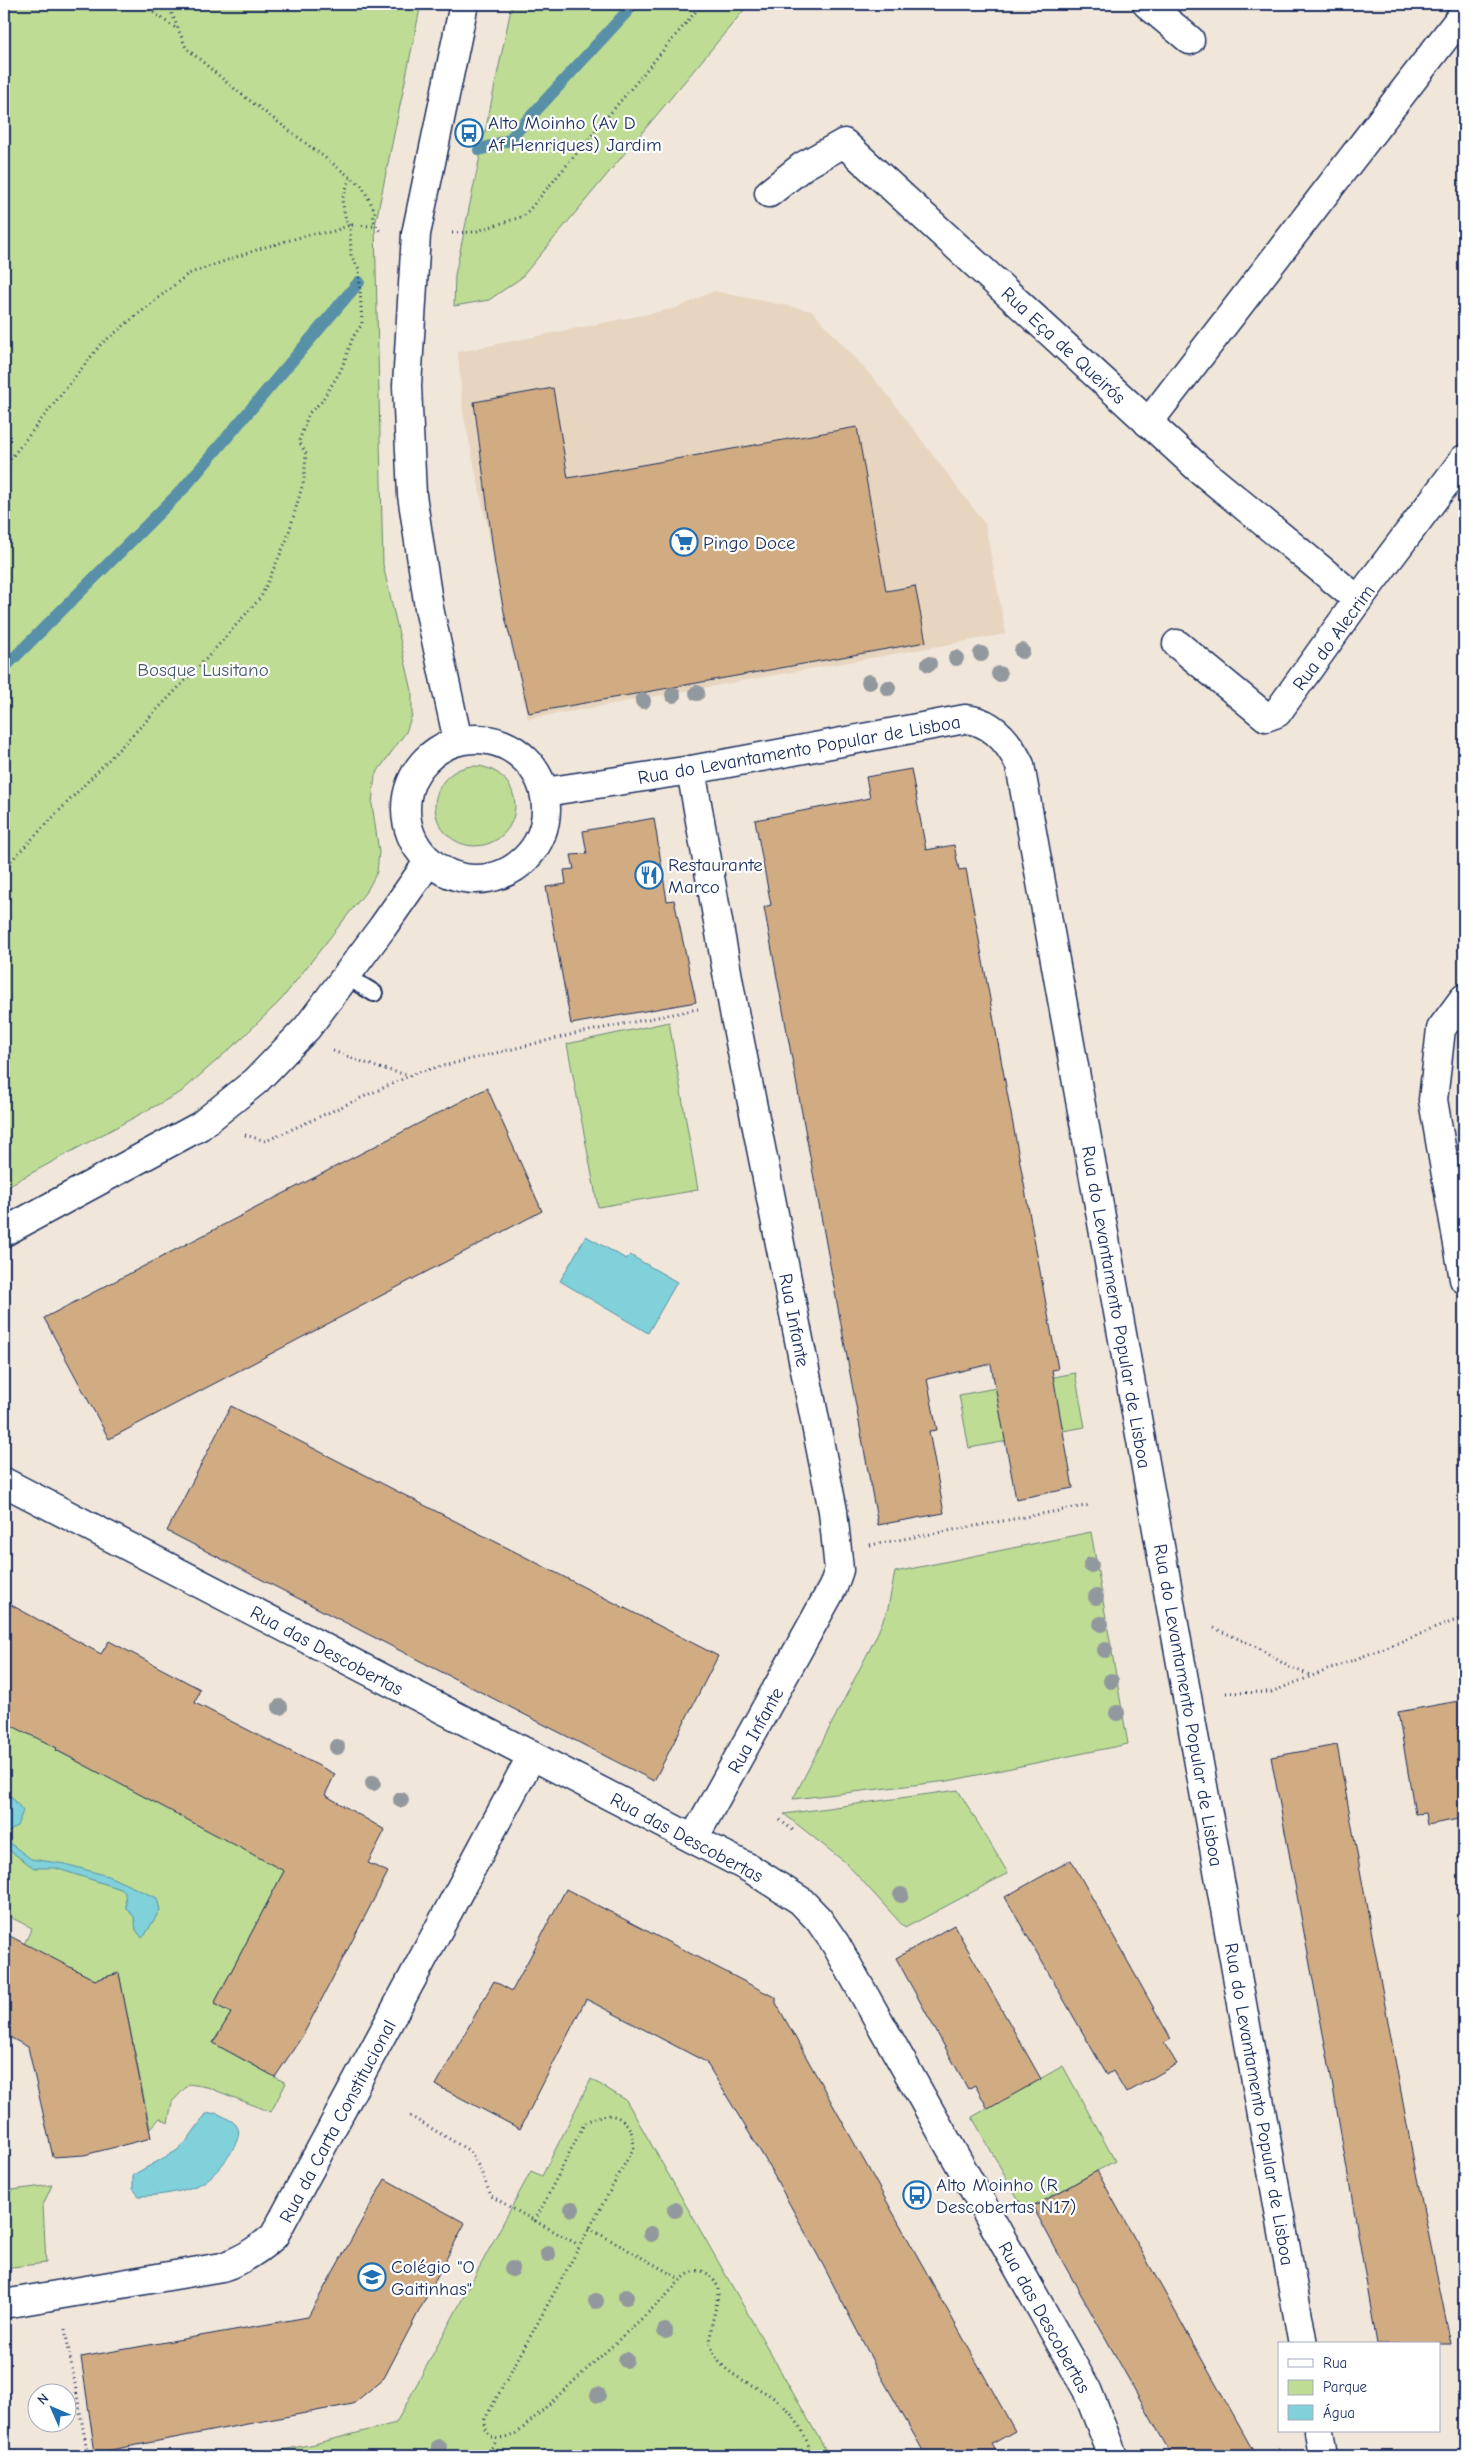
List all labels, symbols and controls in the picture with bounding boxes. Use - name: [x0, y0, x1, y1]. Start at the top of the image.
- place label: Alto Moinho (Av D Af Henriques) Jardim: [488, 112, 662, 156]
- bus stop icon: Alto Moinho (Av D Af Henriques) Jardim: [454, 118, 484, 148]
- street label: Rua Eça de Queirós: [997, 283, 1130, 409]
- supermarket icon: Pingo Doce: [669, 527, 699, 557]
- place label: Pingo Doce: [703, 532, 796, 554]
- street label: Rua do Alecrim: [1288, 581, 1379, 695]
- park label: Bosque Lusitano: [137, 659, 269, 681]
- street label: Rua do Levantamento Popular de Lisboa: [636, 711, 962, 789]
- place label: Restaurante Marco: [668, 854, 763, 898]
- restaurant icon: Restaurante Marco: [634, 860, 664, 890]
- street label: Rua do Levantamento Popular de Lisboa: [1077, 1144, 1155, 1470]
- street label: Rua Infante: [774, 1272, 814, 1369]
- street label: Rua do Levantamento Popular de Lisboa: [1149, 1542, 1227, 1868]
- street label: Rua das Descobertas: [246, 1601, 407, 1700]
- street label: Rua Infante: [723, 1684, 788, 1777]
- street label: Rua das Descobertas: [606, 1788, 767, 1887]
- street label: Rua do Levantamento Popular de Lisboa: [1220, 1941, 1298, 2267]
- street label: Rua da Carta Constitucional: [275, 2016, 401, 2227]
- place label: Alto Moinho (R Descobertas N17): [936, 2174, 1076, 2218]
- bus stop icon: Alto Moinho (R Descobertas N17): [902, 2180, 932, 2210]
- street label: Rua das Descobertas: [993, 2238, 1095, 2397]
- place label: Colégio "O Gaitinhas": [391, 2256, 475, 2300]
- school or university icon: Colégio "O Gaitinhas": [357, 2262, 387, 2292]
- legend: [1278, 2342, 1440, 2432]
- text: Rua: [1323, 2354, 1347, 2372]
- text: Parque: [1323, 2378, 1368, 2396]
- north arrow: [28, 2382, 78, 2432]
- text: N: [34, 2390, 52, 2408]
- text: Água: [1323, 2403, 1355, 2422]

